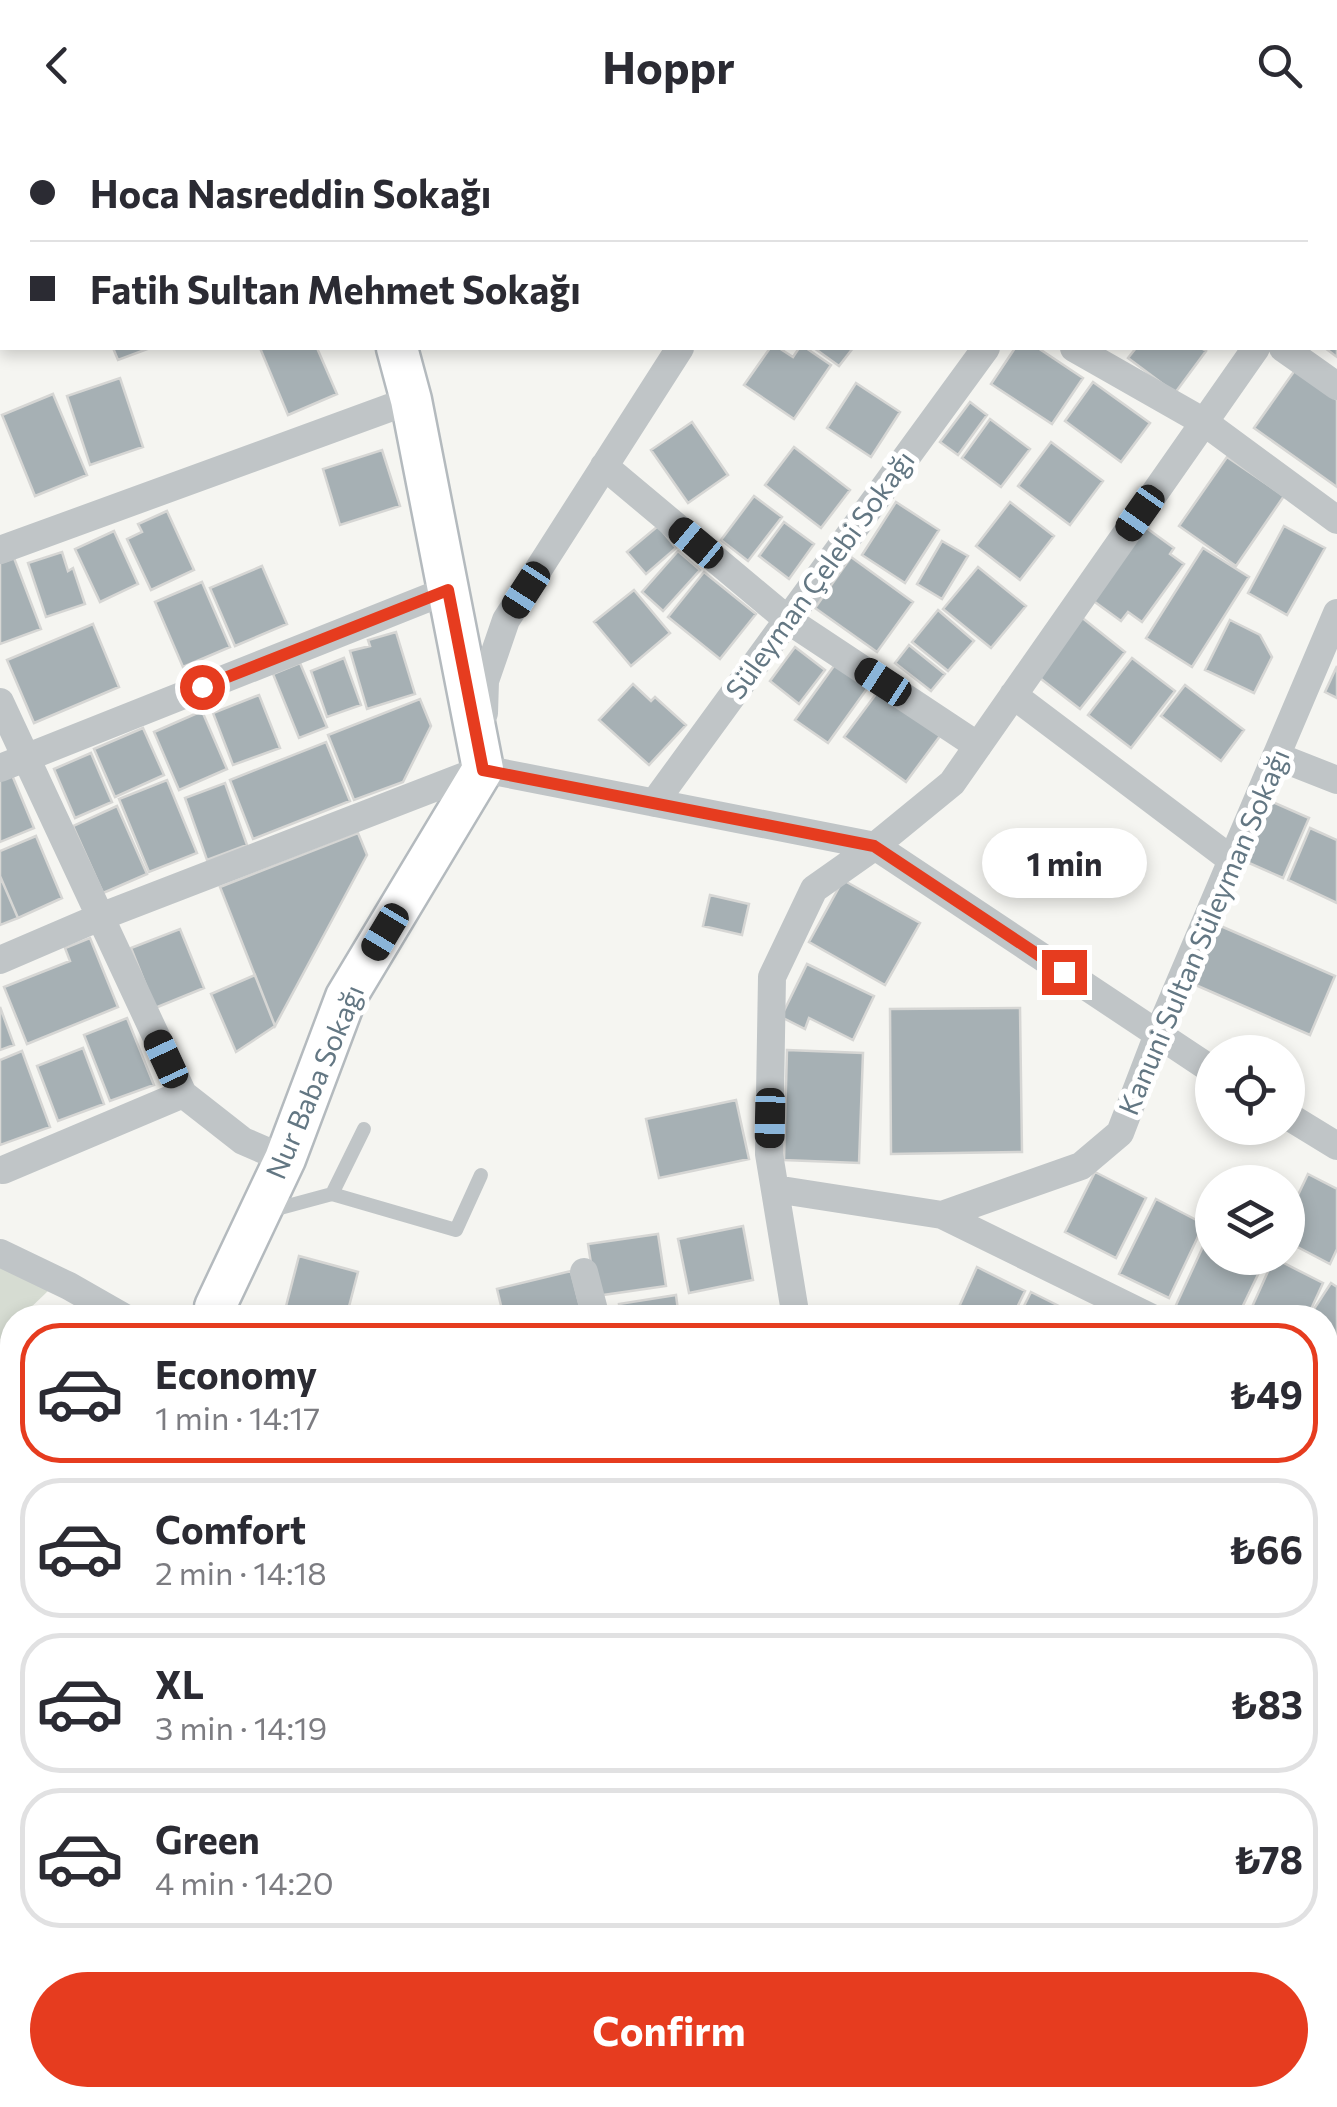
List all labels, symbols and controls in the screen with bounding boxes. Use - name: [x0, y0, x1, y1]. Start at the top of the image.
- icon: back: [30, 38, 85, 93]
- text: Hoppr: [602, 38, 735, 93]
- icon: search: [1252, 38, 1307, 93]
- text: Hoca Nasreddin Sokağı: [90, 169, 491, 216]
- text: Fatih Sultan Mehmet Sokağı: [90, 265, 581, 312]
- street label: Süleyman Çelebi Sokağı: [718, 444, 921, 705]
- car: [1111, 480, 1169, 546]
- car: [663, 512, 729, 574]
- car: [497, 557, 555, 623]
- car: [850, 653, 916, 711]
- route start: [180, 665, 225, 710]
- street label: Kanuni Sultan Süleyman Sokağı: [1110, 743, 1296, 1120]
- callout: 1 min: [982, 827, 1146, 897]
- text: 1 min: [1027, 843, 1102, 883]
- car: [357, 899, 413, 965]
- route end: [1042, 950, 1087, 995]
- street label: Nur Baba Sokağı: [258, 979, 370, 1184]
- car: [140, 1025, 192, 1093]
- map controls: [1195, 1035, 1305, 1275]
- button: locate: [1195, 1035, 1305, 1145]
- car: [754, 1088, 786, 1148]
- button: layers: [1195, 1165, 1305, 1275]
- icon: car: [35, 1348, 125, 1438]
- text: Economy: [155, 1350, 317, 1397]
- text: ₺49: [1229, 1370, 1303, 1417]
- text: 1 min · 14:17: [155, 1397, 320, 1437]
- icon: car: [35, 1503, 125, 1593]
- text: Comfort: [155, 1505, 306, 1552]
- text: ₺66: [1229, 1525, 1303, 1572]
- text: 2 min · 14:18: [155, 1552, 327, 1592]
- icon: car: [35, 1658, 125, 1748]
- text: XL: [155, 1660, 204, 1707]
- text: ₺83: [1230, 1680, 1303, 1727]
- text: 3 min · 14:19: [155, 1707, 327, 1747]
- icon: car: [35, 1813, 125, 1903]
- text: Green: [155, 1815, 260, 1862]
- text: ₺78: [1234, 1835, 1303, 1882]
- text: 4 min · 14:20: [155, 1862, 334, 1902]
- button: Confirm: [30, 1972, 1308, 2087]

